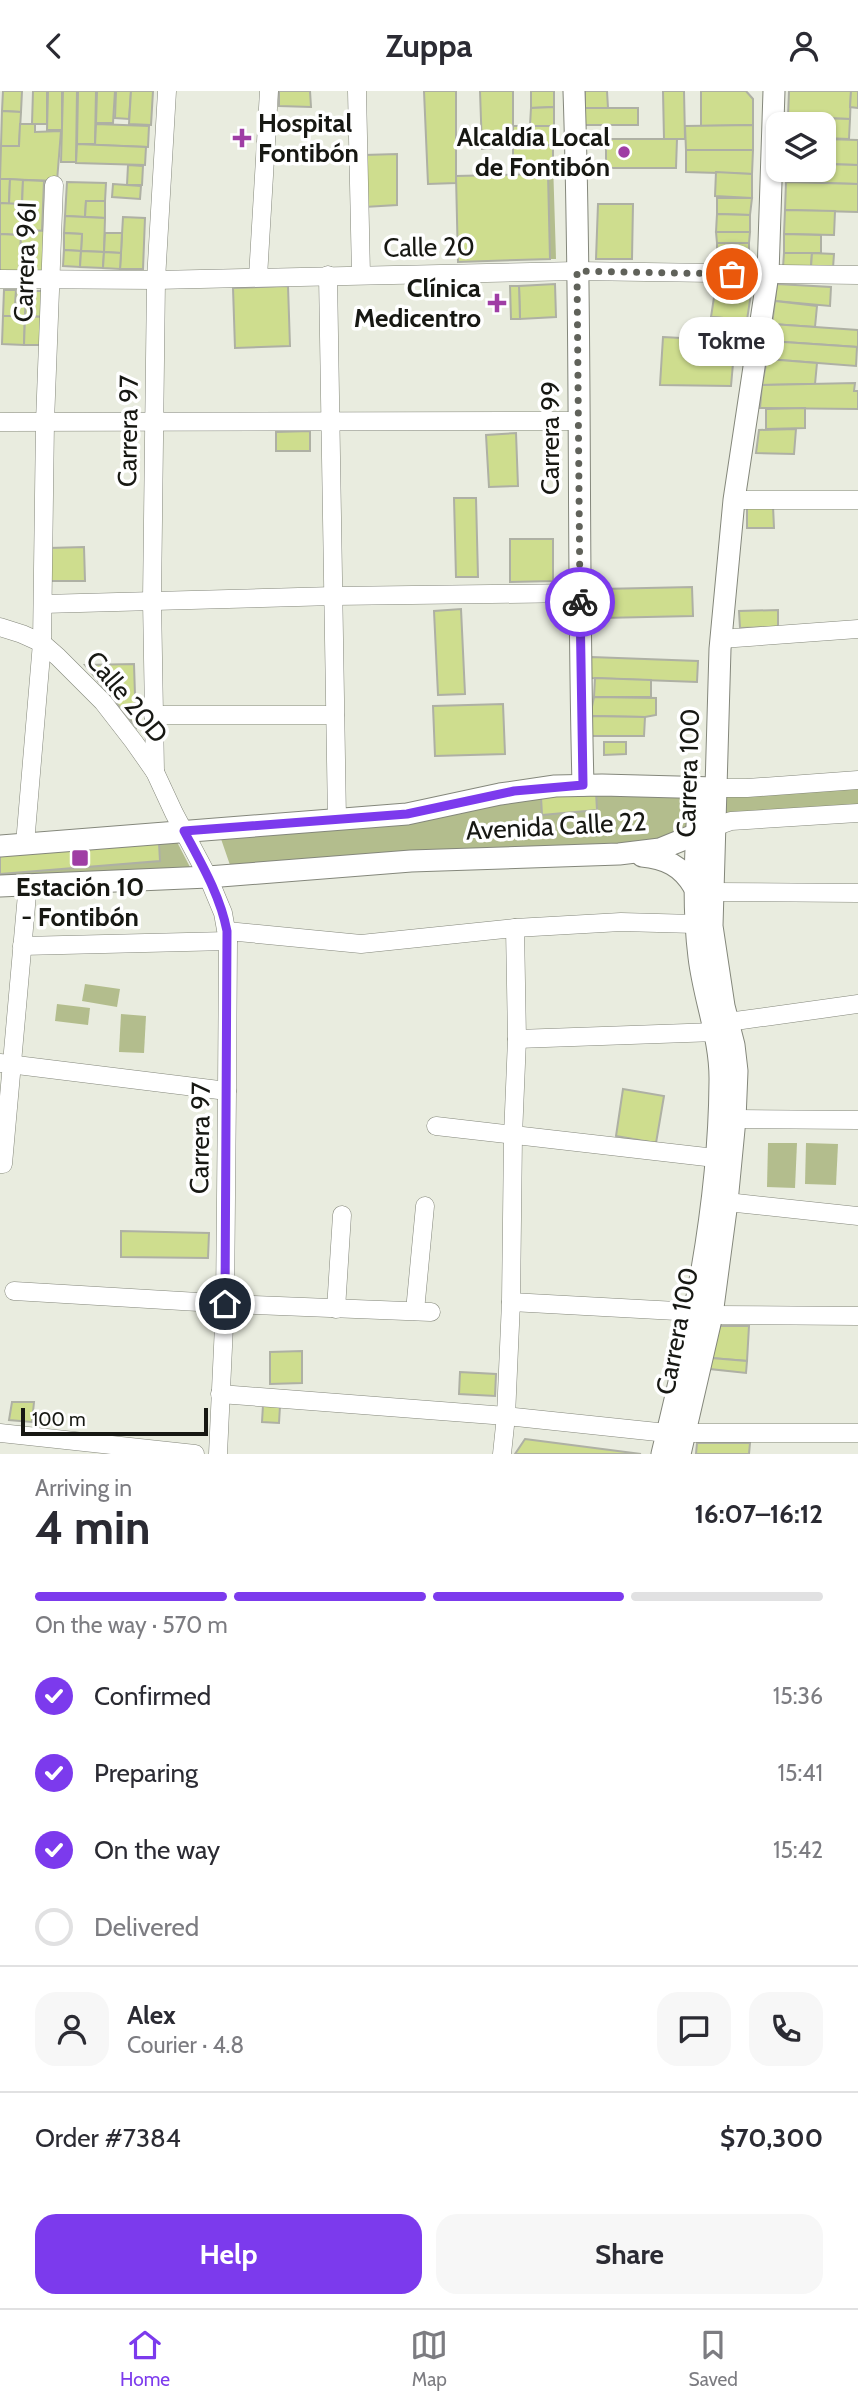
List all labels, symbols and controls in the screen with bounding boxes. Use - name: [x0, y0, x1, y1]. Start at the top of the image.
- text: Zuppa: [386, 26, 472, 65]
- icon: back: [35, 27, 73, 65]
- icon: person: [785, 27, 823, 65]
- place label: Hospital Fontibón: [258, 107, 359, 169]
- map controls: [766, 112, 836, 182]
- button: layers: [766, 112, 836, 182]
- place label: Alcaldía Local de Fontibón: [457, 121, 610, 183]
- marker: Hospital Fontibón: [232, 128, 252, 148]
- marker: Alcaldía Local de Fontibón: [616, 144, 632, 160]
- street label: Carrera 96I: [7, 201, 43, 323]
- street label: Calle 20: [383, 230, 475, 264]
- pin: [702, 244, 762, 304]
- icon: bag: [713, 255, 751, 293]
- place label: Clínica Medicentro: [354, 272, 481, 334]
- marker: Clínica Medicentro: [487, 293, 507, 313]
- callout: Tokme: [680, 316, 784, 365]
- text: Tokme: [698, 327, 765, 355]
- street label: Carrera 97: [111, 375, 145, 487]
- street label: Carrera 99: [534, 381, 566, 495]
- courier: [545, 567, 615, 637]
- icon: bike: [561, 583, 599, 621]
- street label: Calle 20D: [79, 644, 175, 750]
- street label: Carrera 100: [670, 708, 706, 838]
- street label: Avenida Calle 22: [465, 805, 647, 847]
- marker: Estación 10 - Fontibón: [70, 848, 90, 868]
- place label: Estación 10 - Fontibón: [16, 871, 144, 933]
- street label: Carrera 97: [183, 1082, 217, 1194]
- street label: Carrera 100: [649, 1265, 705, 1397]
- pin: [195, 1274, 255, 1334]
- icon: home: [206, 1285, 244, 1323]
- scale bar: [21, 1405, 208, 1437]
- text: 100 m: [32, 1408, 86, 1431]
- text: Arriving in: [35, 1474, 132, 1502]
- text: 16:07–16:12: [694, 1498, 823, 1530]
- text: 4 min: [35, 1500, 150, 1556]
- text: On the way · 570 m: [35, 1611, 228, 1639]
- icon: check: [35, 1677, 73, 1715]
- text: Confirmed: [94, 1680, 211, 1712]
- text: 15:36: [773, 1682, 823, 1710]
- icon: check: [35, 1754, 73, 1792]
- text: Preparing: [94, 1757, 198, 1789]
- text: 15:41: [777, 1759, 823, 1787]
- icon: check: [35, 1831, 73, 1869]
- text: On the way: [94, 1834, 220, 1866]
- text: 15:42: [773, 1836, 823, 1864]
- text: Delivered: [94, 1911, 199, 1943]
- button: person: [35, 1992, 109, 2066]
- button: chat: [657, 1992, 731, 2066]
- button: phone: [749, 1992, 823, 2066]
- text: Alex: [127, 1999, 176, 2031]
- text: Courier · 4.8: [127, 2031, 244, 2059]
- text: Order #7384: [35, 2122, 181, 2154]
- text: $70,300: [720, 2122, 823, 2154]
- button: Help: [35, 2214, 422, 2294]
- button: Share: [436, 2214, 823, 2294]
- tab: Home: [120, 2326, 170, 2391]
- tab: Map: [410, 2326, 448, 2391]
- tab: Saved: [689, 2326, 738, 2391]

